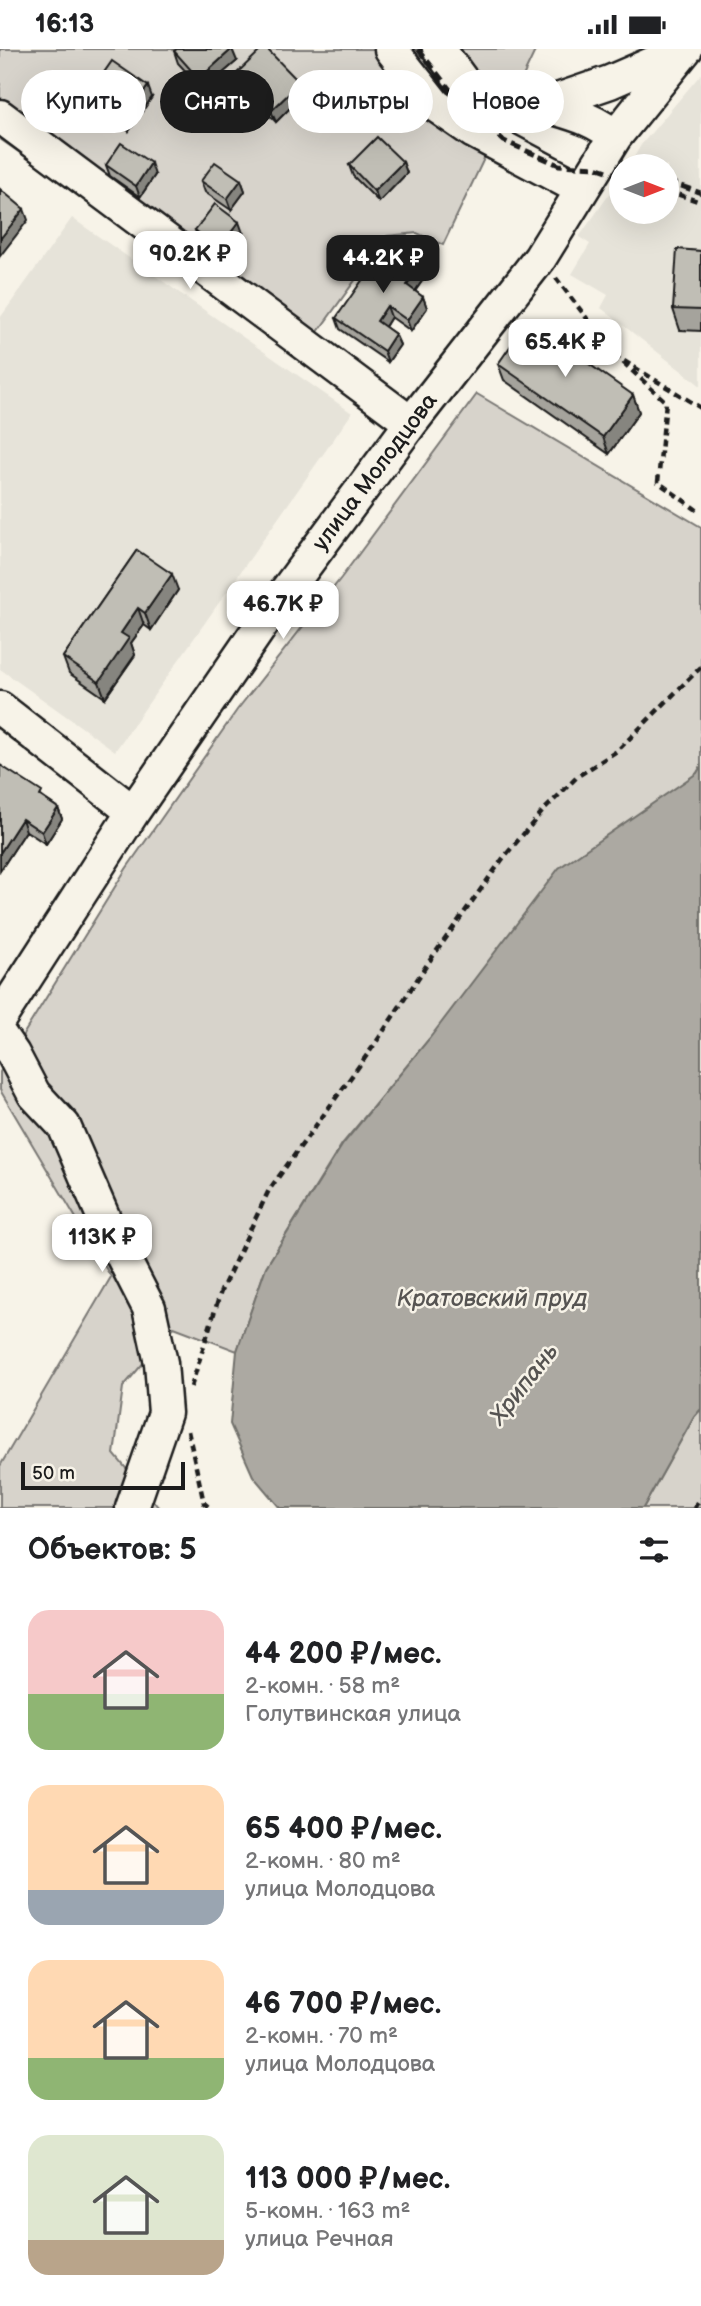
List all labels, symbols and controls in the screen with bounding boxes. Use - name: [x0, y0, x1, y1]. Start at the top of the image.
- text: 16:13: [35, 9, 94, 40]
- chip: Купить: [21, 70, 146, 133]
- chip: Снять: [160, 70, 274, 133]
- chip: Фильтры: [288, 70, 433, 133]
- chip: Новое: [447, 70, 564, 133]
- north arrow: [609, 154, 679, 224]
- map controls: [609, 154, 679, 224]
- pin: 90.2K ₽: [125, 231, 255, 291]
- pin: 44.2K ₽: [318, 236, 448, 295]
- text: 90.2K ₽: [149, 240, 231, 268]
- text: 44.2K ₽: [342, 244, 424, 272]
- pin: 65.4K ₽: [500, 319, 630, 379]
- text: 65.4K ₽: [524, 328, 606, 356]
- street label: улица Молодцова: [307, 387, 444, 556]
- pin: 46.7K ₽: [218, 581, 348, 641]
- text: 46.7K ₽: [243, 590, 323, 618]
- pin: 113K ₽: [45, 1215, 159, 1274]
- text: 113K ₽: [68, 1223, 136, 1251]
- water label: Кратовский пруд: [397, 1284, 587, 1313]
- water label: Хрипань: [483, 1338, 565, 1431]
- scale bar: [21, 1459, 186, 1491]
- text: 50 m: [32, 1462, 75, 1485]
- icon: filters: [635, 1531, 673, 1569]
- text: Объектов: 5: [28, 1532, 197, 1568]
- text: 44 200 ₽/мес.: [245, 1636, 442, 1672]
- icon: home: [84, 1638, 168, 1722]
- text: 2-комн. · 58 m²: [245, 1672, 400, 1700]
- text: Голутвинская улица: [245, 1700, 461, 1728]
- text: 65 400 ₽/мес.: [245, 1811, 442, 1847]
- icon: home: [84, 1813, 168, 1897]
- text: 2-комн. · 80 m²: [245, 1847, 401, 1875]
- text: улица Молодцова: [245, 1875, 435, 1903]
- text: 46 700 ₽/мес.: [245, 1986, 441, 2022]
- icon: home: [84, 1988, 168, 2072]
- text: 2-комн. · 70 m²: [245, 2022, 398, 2050]
- text: улица Молодцова: [245, 2050, 435, 2078]
- text: 113 000 ₽/мес.: [245, 2161, 450, 2197]
- icon: home: [84, 2163, 168, 2247]
- text: 5-комн. · 163 m²: [245, 2197, 410, 2225]
- text: улица Речная: [245, 2225, 393, 2253]

